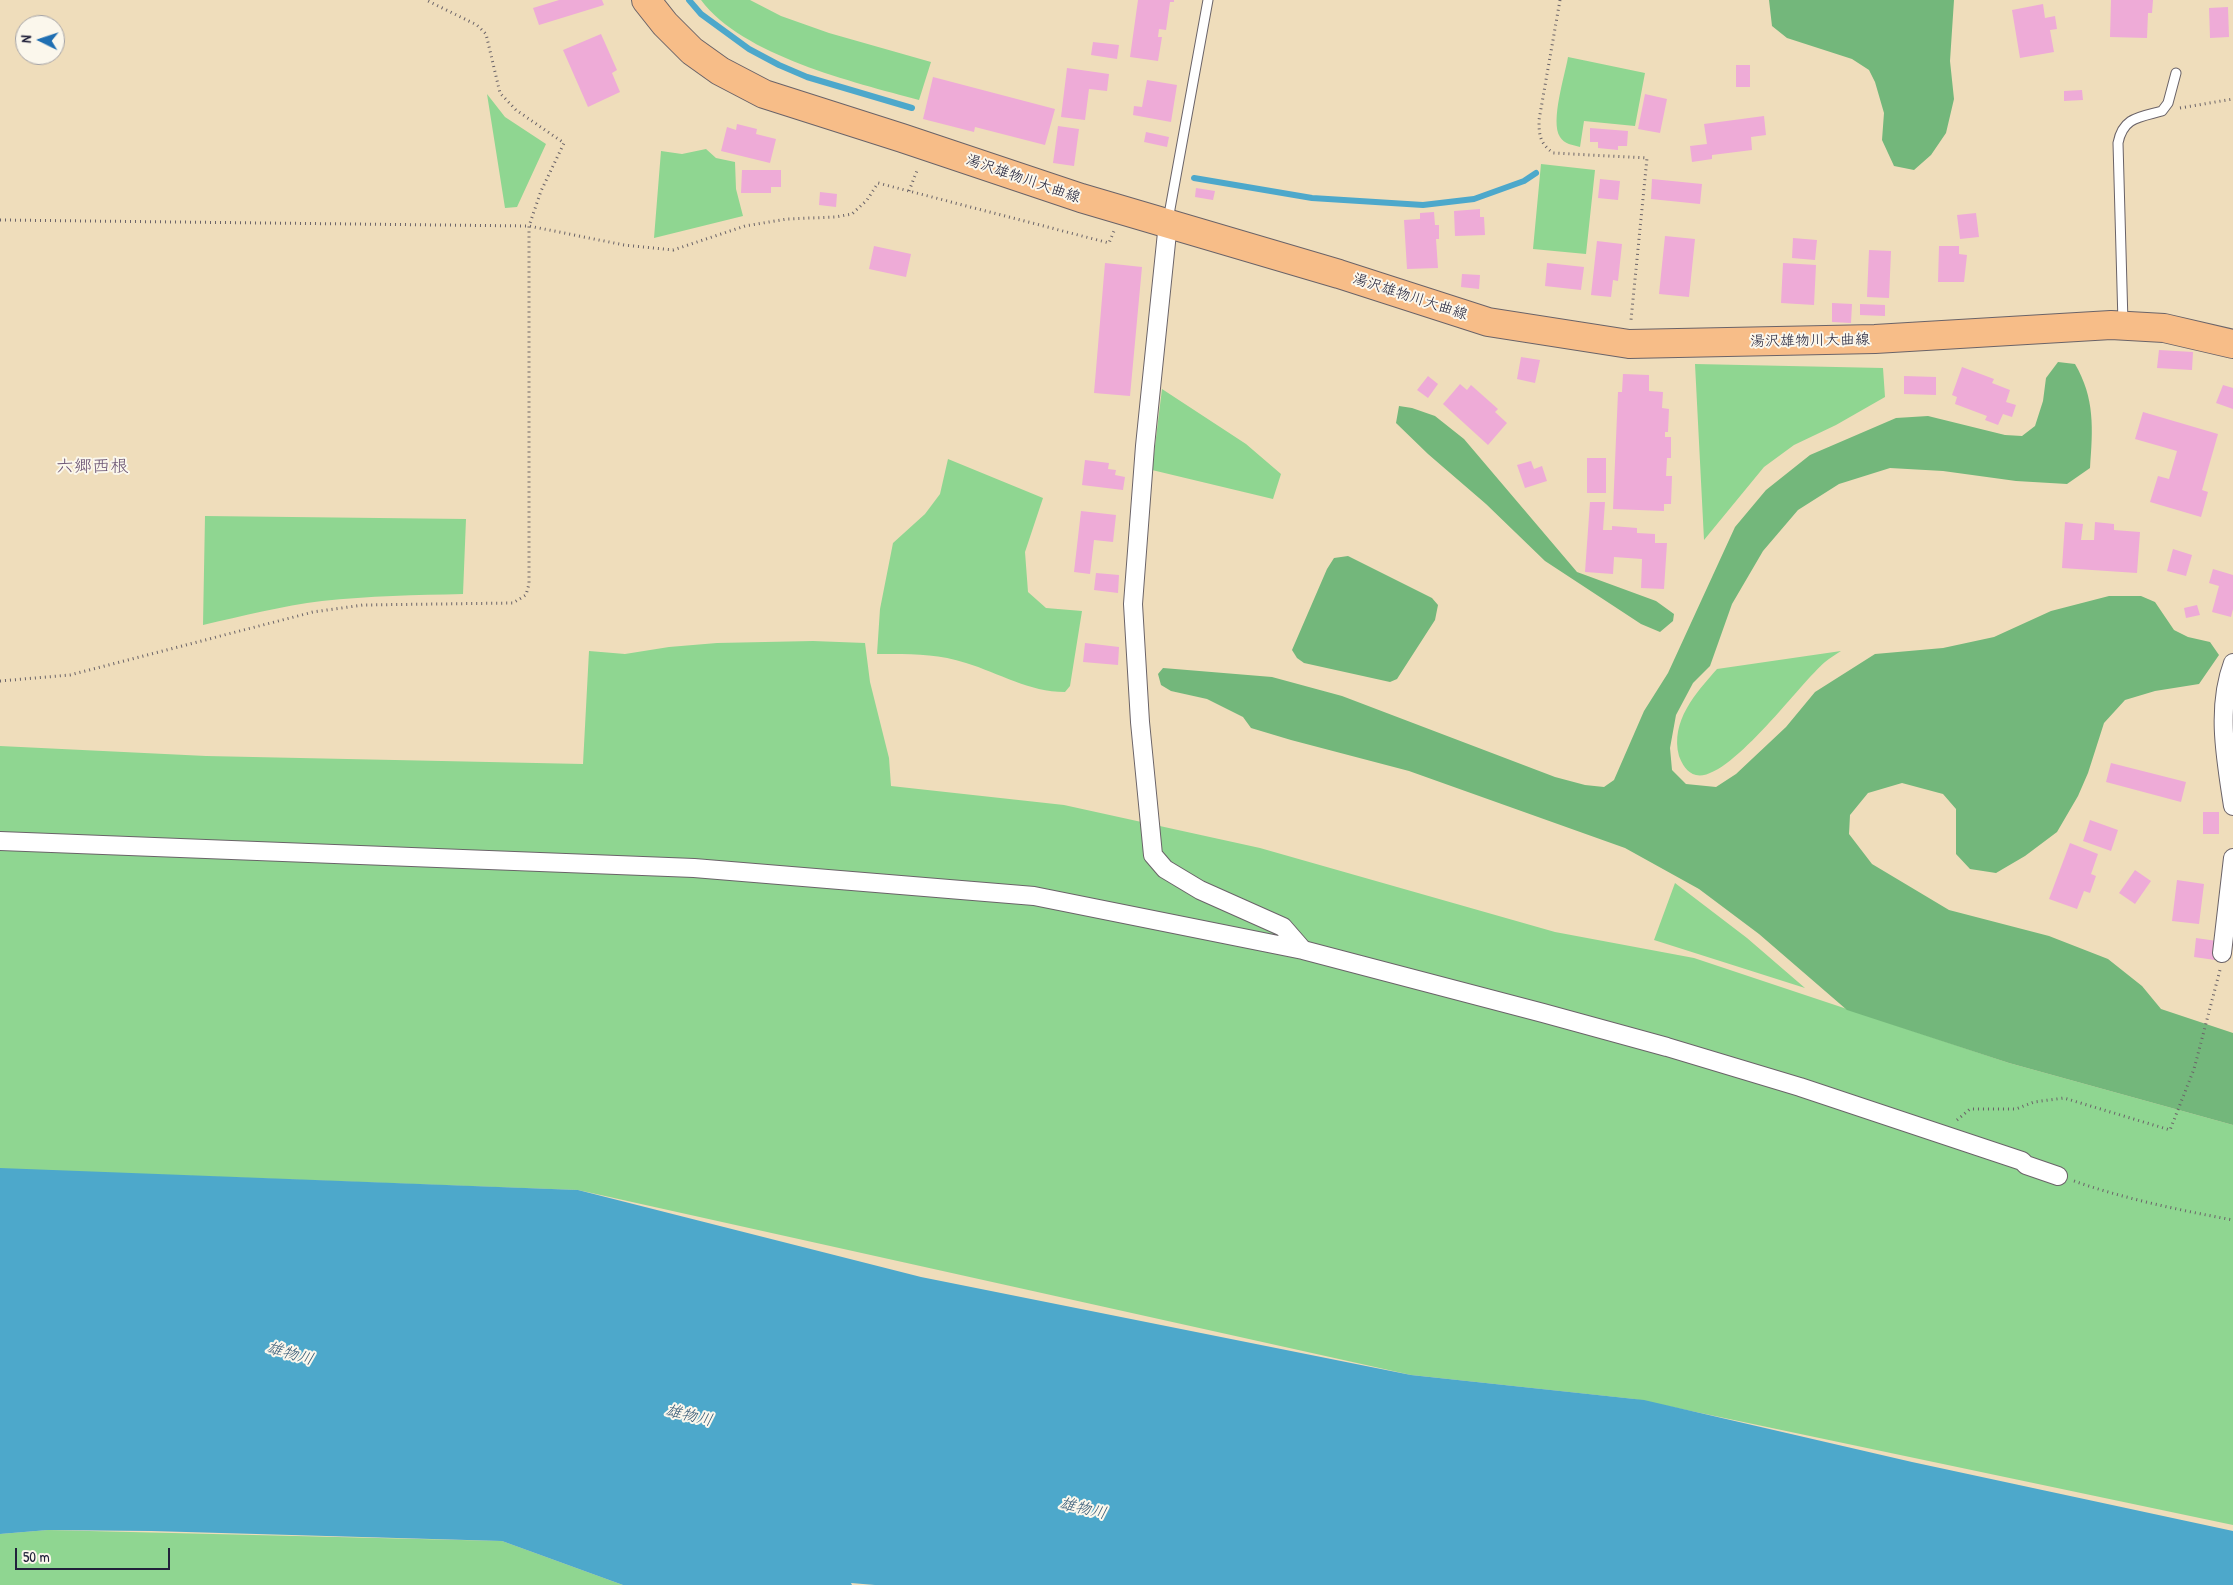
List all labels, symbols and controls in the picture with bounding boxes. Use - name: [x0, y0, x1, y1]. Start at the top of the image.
- north arrow: [15, 15, 65, 65]
- text: N: [16, 35, 35, 43]
- street label: 湯沢雄物川大曲線: [963, 151, 1083, 207]
- street label: 湯沢雄物川大曲線: [1350, 270, 1470, 324]
- street label: 湯沢雄物川大曲線: [1750, 331, 1870, 351]
- district label: 六郷西根: [56, 456, 128, 478]
- water label: 雄物川: [264, 1338, 316, 1370]
- water label: 雄物川: [663, 1401, 715, 1431]
- water label: 雄物川: [1057, 1494, 1109, 1524]
- scale bar: [18, 1538, 172, 1570]
- text: 50 m: [23, 1546, 50, 1567]

